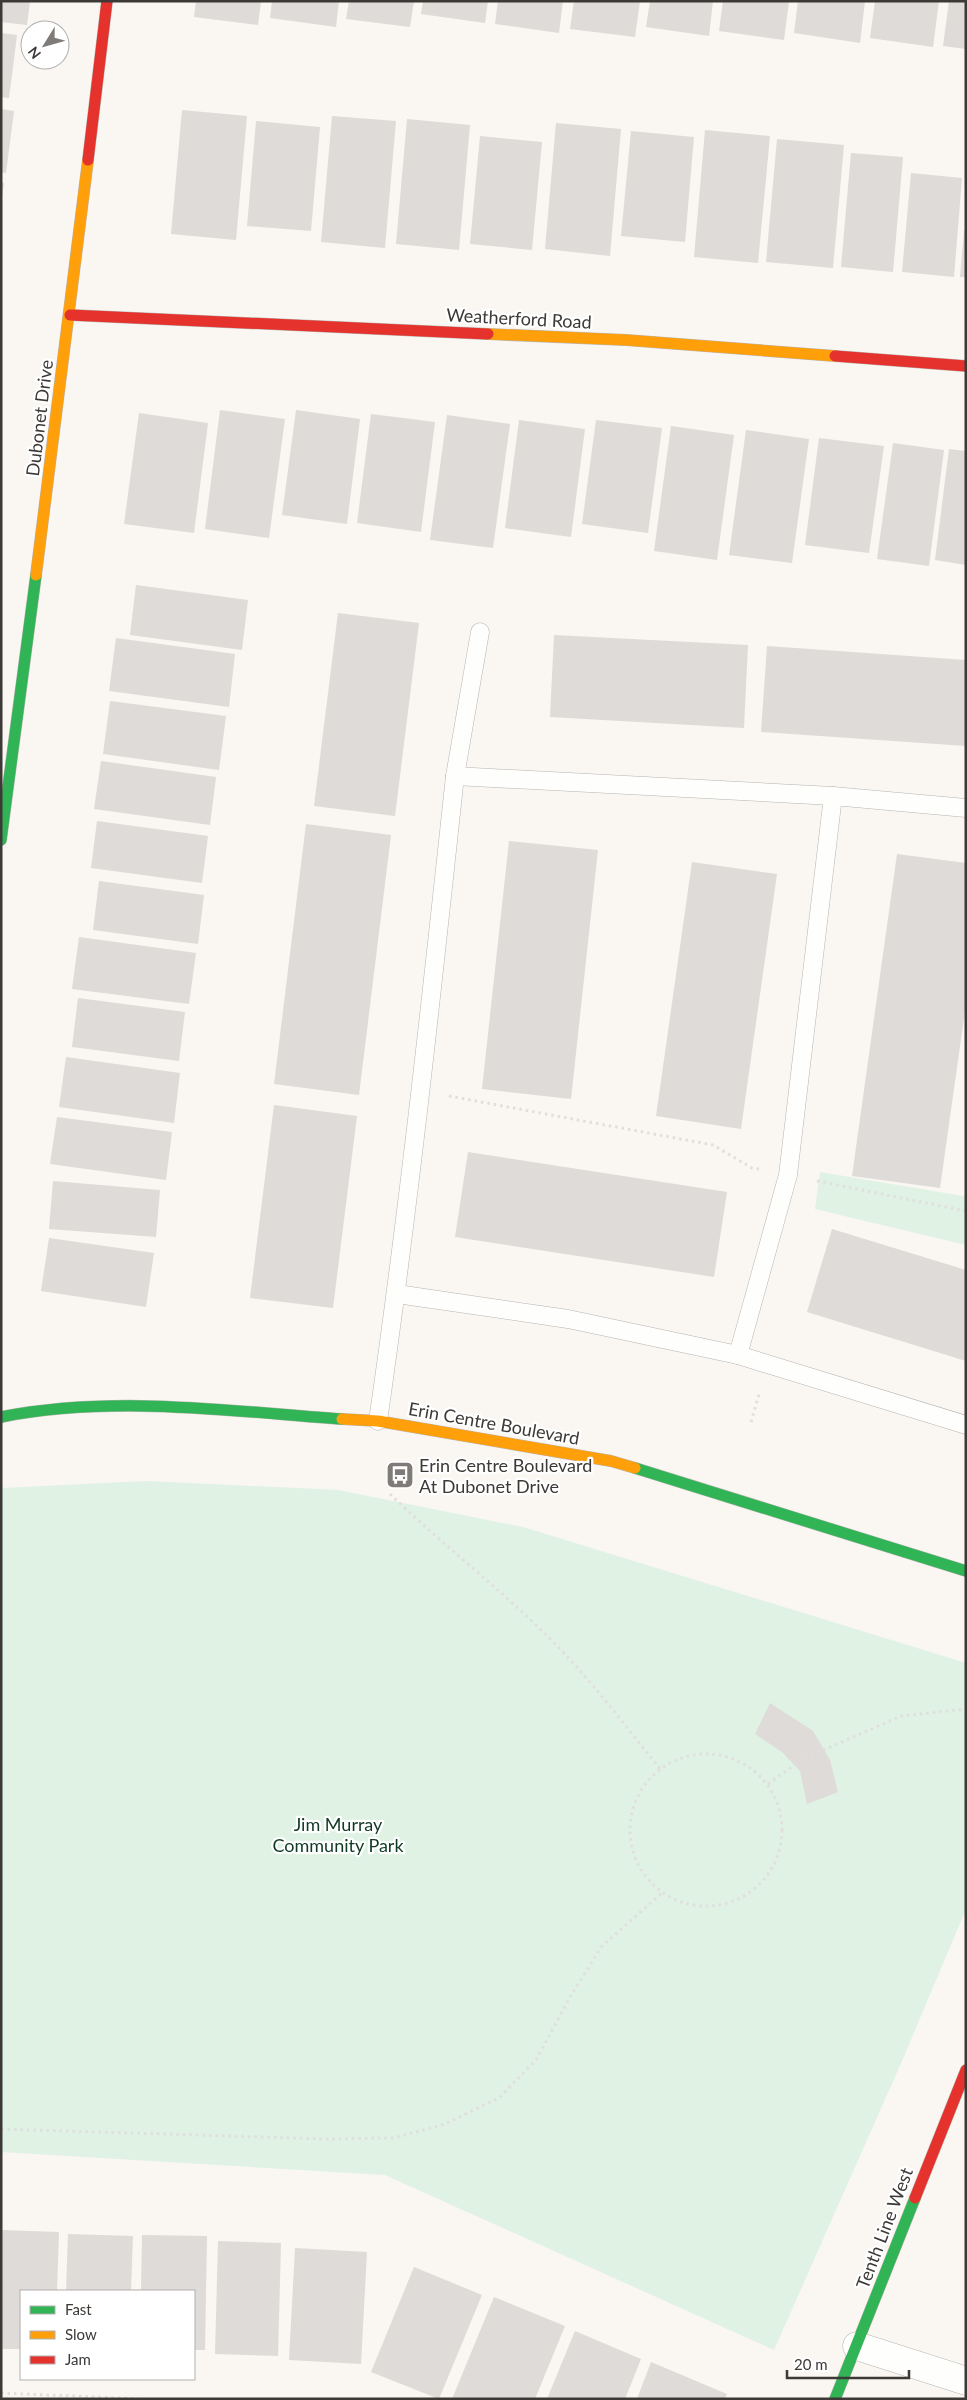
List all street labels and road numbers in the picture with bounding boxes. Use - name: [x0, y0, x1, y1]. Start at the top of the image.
- street label: Weatherford Road: [446, 303, 592, 333]
- street label: Dubonet Drive: [21, 358, 57, 478]
- street label: Erin Centre Boulevard: [407, 1397, 581, 1449]
- street label: Tenth Line West: [851, 2164, 917, 2292]

